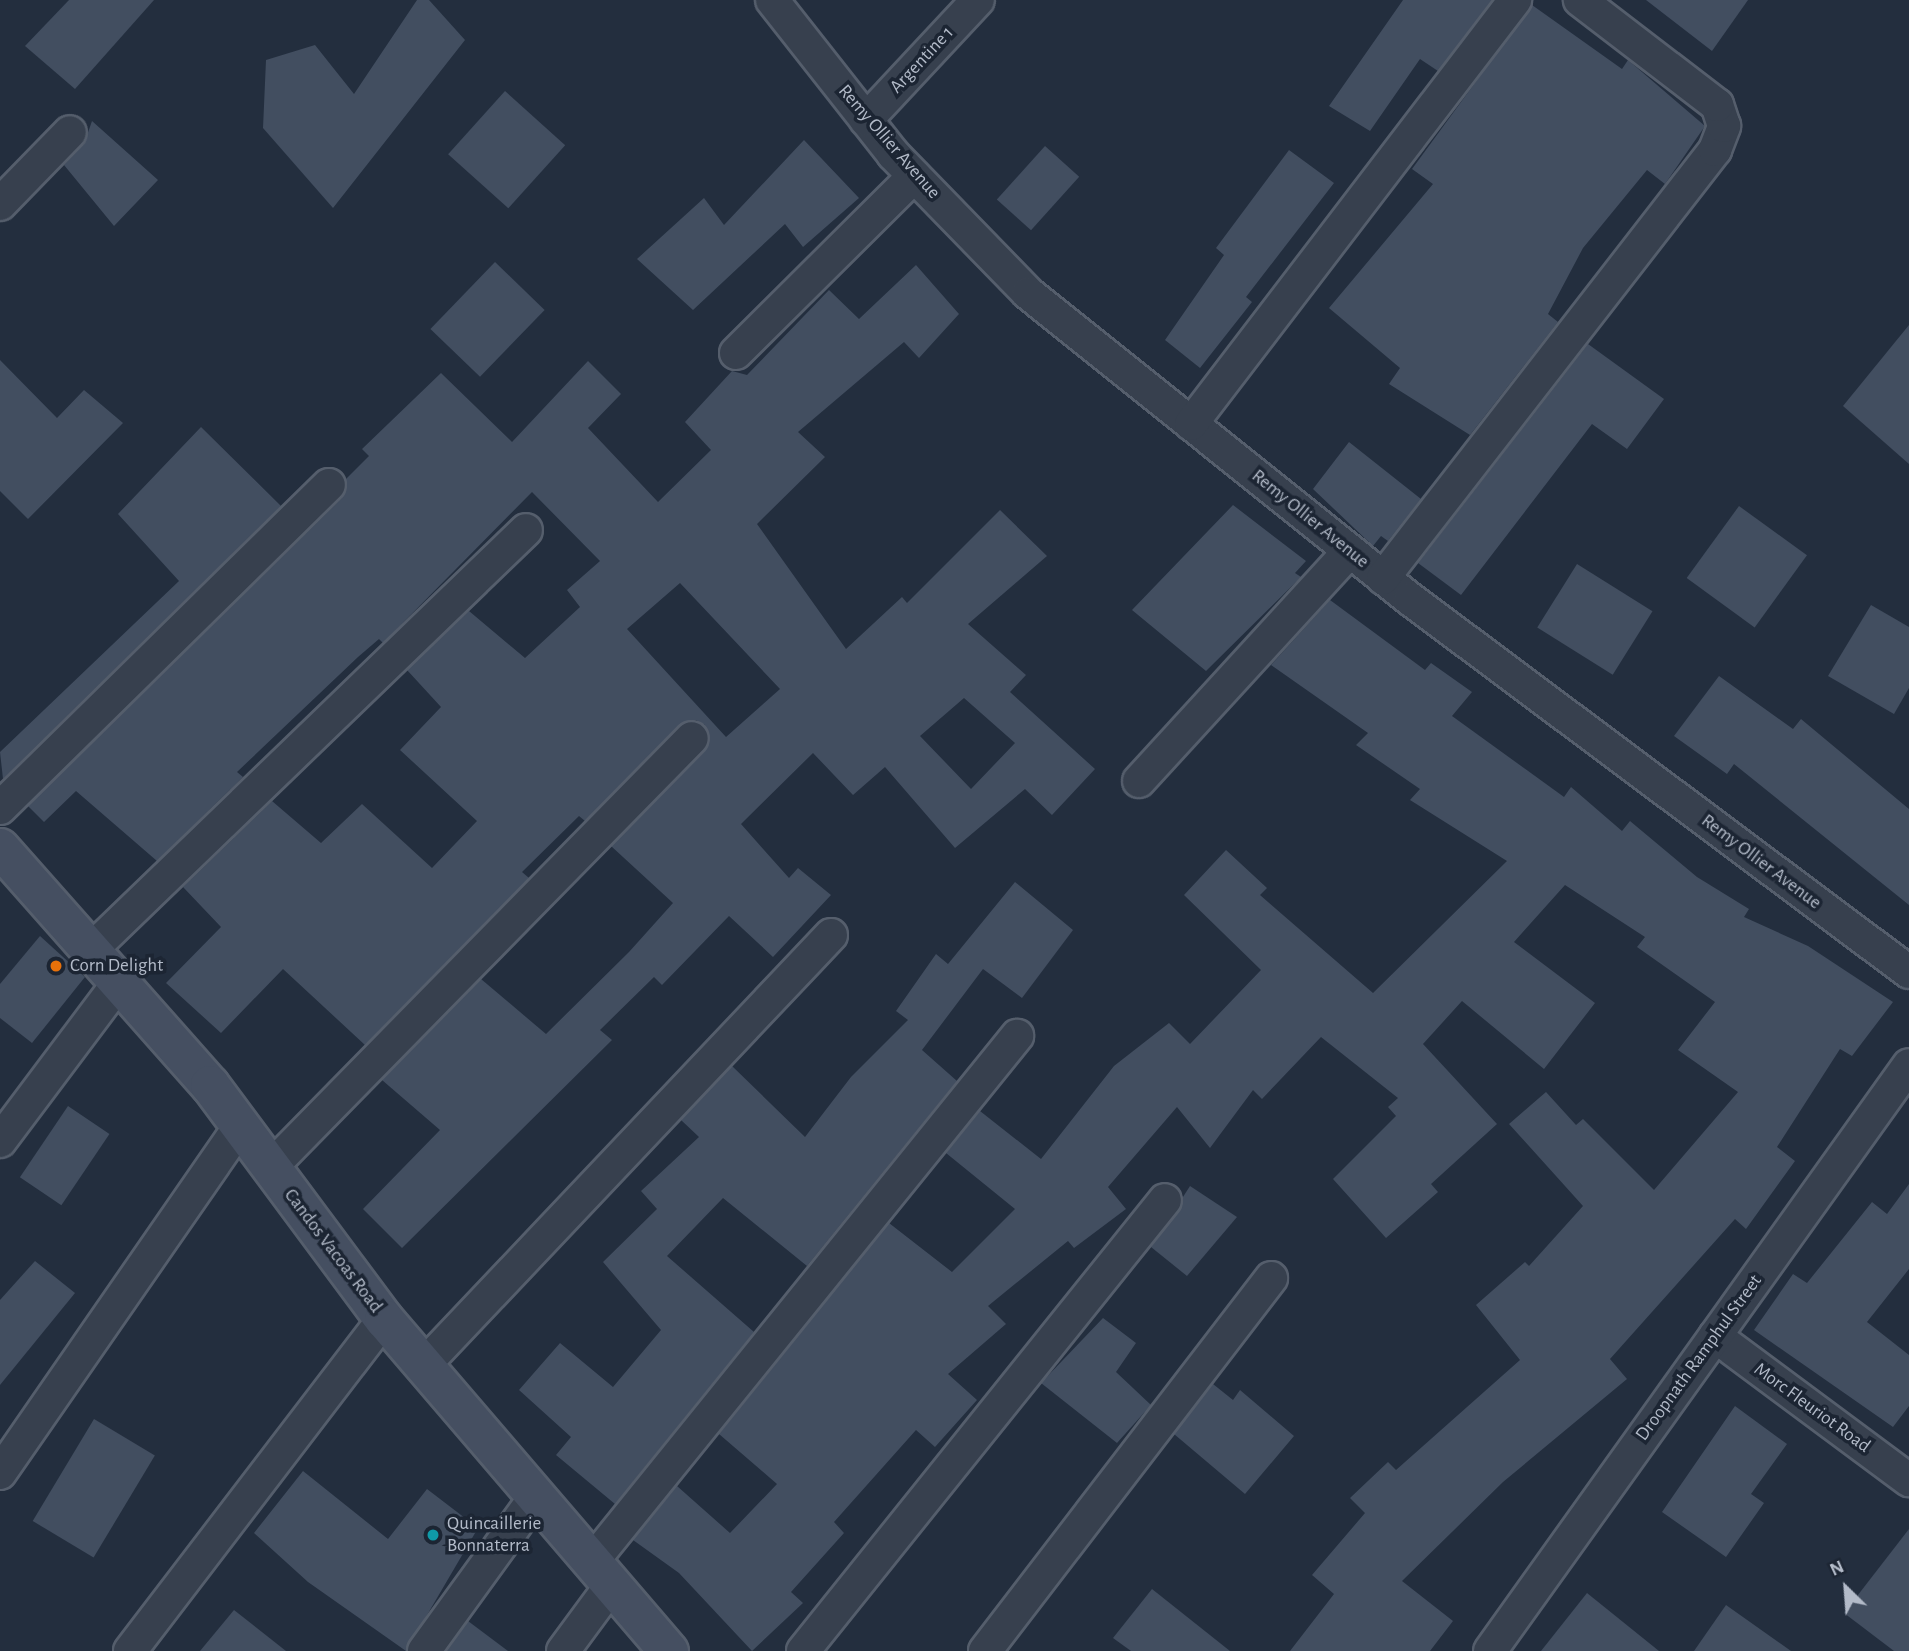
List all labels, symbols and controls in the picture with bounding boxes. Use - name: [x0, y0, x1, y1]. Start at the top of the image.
- street label: Argentine 1: [885, 22, 959, 98]
- street label: Remy Ollier Avenue: [833, 80, 945, 204]
- street label: Remy Ollier Avenue: [1247, 465, 1373, 573]
- street label: Remy Ollier Avenue: [1697, 810, 1825, 914]
- place label: Corn Delight: [70, 955, 163, 977]
- marker: Corn Delight: [48, 958, 64, 974]
- street label: Candos Vacoas Road: [279, 1184, 387, 1318]
- street label: Droopnath Ramphul Street: [1631, 1270, 1767, 1446]
- street label: Morc Fleuriot Road: [1749, 1358, 1875, 1458]
- place label: Quincaillerie Bonnaterra: [447, 1513, 541, 1557]
- marker: Quincaillerie Bonnaterra: [425, 1527, 441, 1543]
- north arrow: [1811, 1553, 1881, 1623]
- text: N: [1827, 1557, 1847, 1580]

